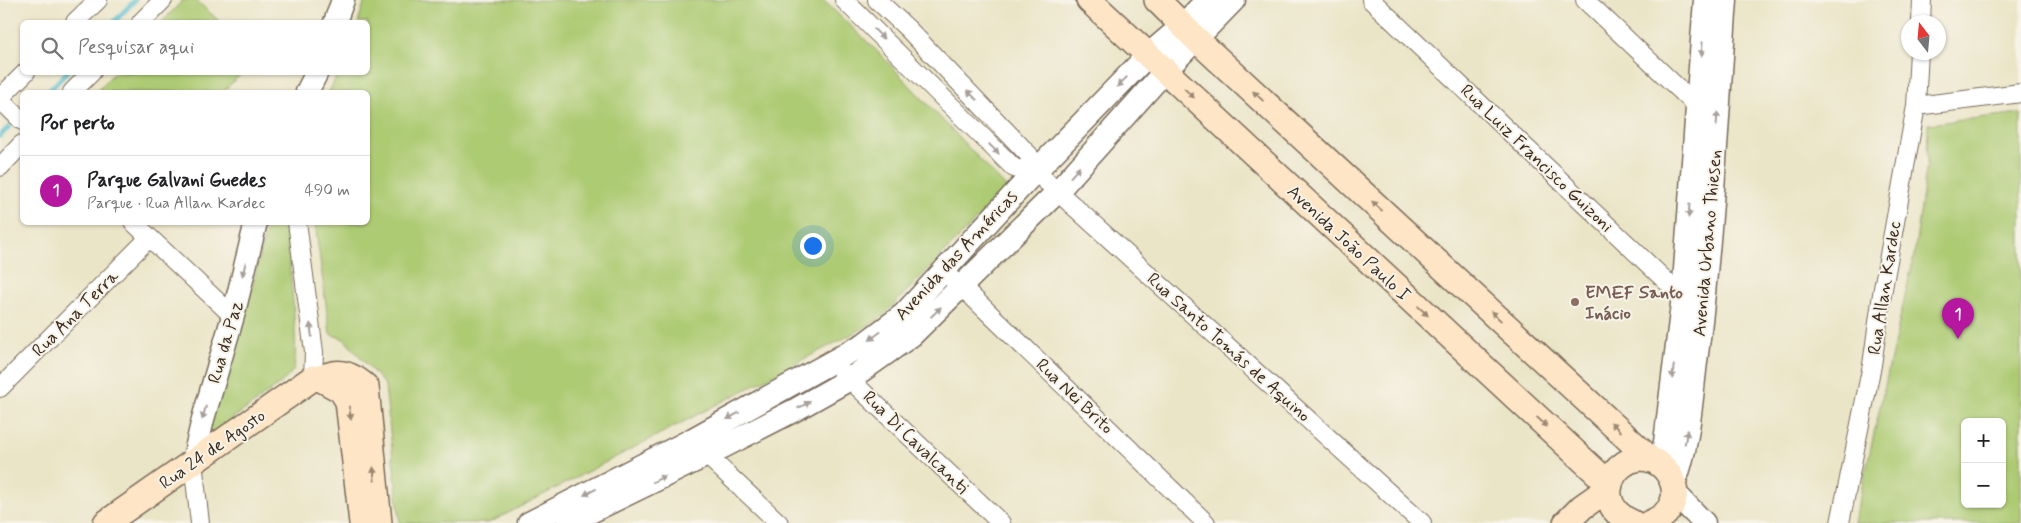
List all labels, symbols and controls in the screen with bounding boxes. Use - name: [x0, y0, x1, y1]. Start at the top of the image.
- north arrow: [1901, 15, 1946, 60]
- search box: [20, 20, 370, 75]
- one-way arrow: [873, 28, 885, 40]
- icon: search: [38, 34, 66, 62]
- text: Pesquisar aqui: [78, 35, 194, 60]
- one-way arrow: [1697, 41, 1705, 57]
- one-way arrow: [1116, 76, 1128, 88]
- street label: Rua Luiz Francisco Guizoni: [1455, 79, 1618, 238]
- one-way arrow: [1182, 87, 1194, 99]
- one-way arrow: [966, 89, 978, 101]
- one-way arrow: [1252, 90, 1264, 102]
- text: Por perto: [40, 109, 115, 137]
- one-way arrow: [1713, 111, 1721, 127]
- one-way arrow: [988, 142, 1000, 154]
- street label: Avenida Urbano Thiesen: [1688, 148, 1728, 338]
- one-way arrow: [1069, 166, 1081, 178]
- text: Parque Galvani Guedes: [87, 168, 266, 193]
- text: 1: [52, 180, 60, 201]
- text: 490 m: [304, 180, 350, 201]
- street label: Avenida João Paulo I: [1281, 180, 1415, 307]
- street label: Avenida das Américas: [890, 185, 1023, 326]
- text: Parque · Rua Allan Kardec: [87, 193, 265, 214]
- one-way arrow: [1371, 200, 1383, 212]
- one-way arrow: [1685, 203, 1693, 219]
- street label: Rua Allan Kardec: [1863, 220, 1907, 357]
- your location: [800, 233, 826, 259]
- one-way arrow: [240, 262, 248, 277]
- street label: Rua Ana Terra: [27, 265, 125, 362]
- street label: Rua Santo Tomás de Aquino: [1141, 268, 1315, 428]
- place label: EMEF Santo Inácio: [1585, 281, 1683, 326]
- marker: EMEF Santo Inácio: [1569, 296, 1581, 308]
- street label: Rua da Paz: [203, 298, 249, 386]
- pin: 1: [1942, 298, 1974, 339]
- one-way arrow: [1417, 305, 1429, 317]
- one-way arrow: [930, 306, 942, 318]
- one-way arrow: [1490, 311, 1503, 322]
- one-way arrow: [307, 321, 315, 337]
- one-way arrow: [868, 331, 882, 341]
- street label: Rua Nei Brito: [1030, 354, 1118, 440]
- one-way arrow: [1669, 365, 1677, 381]
- street label: Rua Di Cavalcanti: [857, 386, 974, 500]
- one-way arrow: [796, 401, 811, 409]
- street label: Rua 24 de Agosto: [155, 404, 270, 495]
- one-way arrow: [346, 405, 354, 421]
- one-way arrow: [200, 406, 208, 421]
- one-way arrow: [726, 412, 741, 420]
- one-way arrow: [1536, 416, 1548, 428]
- map controls: [1961, 418, 2006, 508]
- button: +: [1961, 418, 2006, 463]
- one-way arrow: [1610, 421, 1622, 433]
- one-way arrow: [1682, 429, 1690, 445]
- button: −: [1961, 463, 2006, 508]
- one-way arrow: [370, 466, 378, 482]
- one-way arrow: [652, 475, 666, 483]
- one-way arrow: [582, 488, 597, 496]

